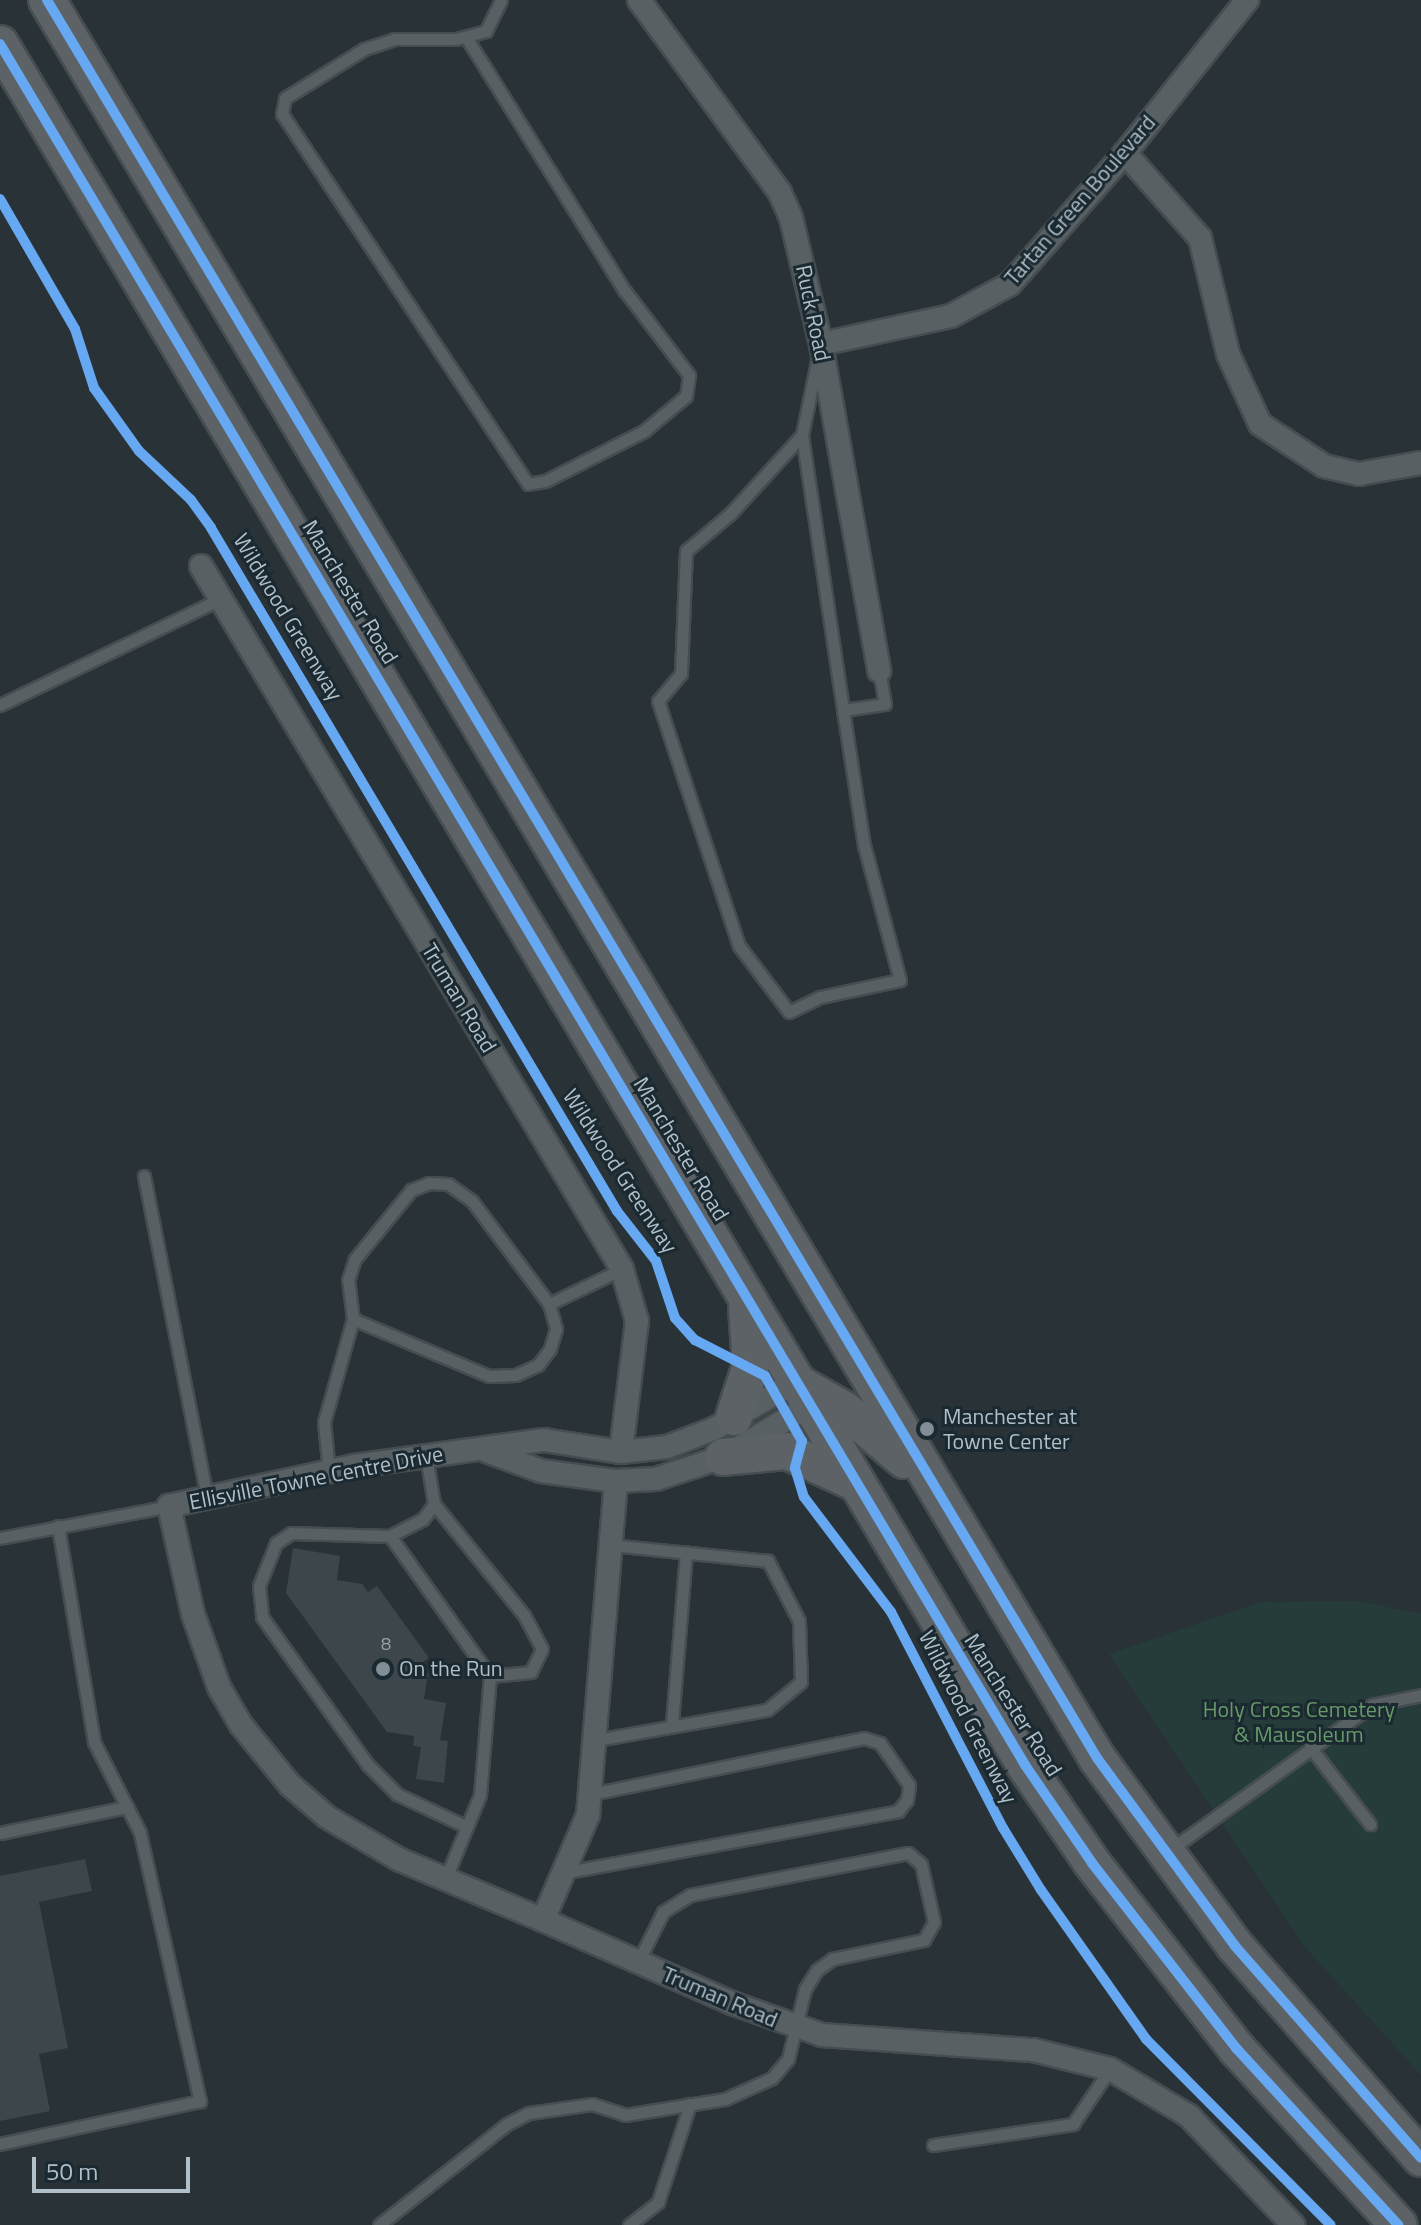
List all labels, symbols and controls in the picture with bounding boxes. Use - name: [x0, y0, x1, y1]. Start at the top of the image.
- street label: Tartan Green Boulevard: [999, 110, 1161, 290]
- street label: Ruck Road: [790, 262, 836, 364]
- street label: Manchester Road: [297, 515, 403, 669]
- street label: Wildwood Greenway: [228, 529, 348, 705]
- street label: Truman Road: [416, 939, 502, 1057]
- street label: Manchester Road: [628, 1072, 734, 1226]
- street label: Wildwood Greenway: [557, 1084, 683, 1258]
- place label: Manchester at Towne Center: [943, 1403, 1077, 1454]
- marker: Manchester at Towne Center: [918, 1420, 936, 1438]
- street label: Ellisville Towne Centre Drive: [187, 1440, 445, 1516]
- street label: Wildwood Greenway: [913, 1626, 1023, 1808]
- street label: Manchester Road: [959, 1629, 1067, 1781]
- house number: 8: [381, 1633, 391, 1655]
- place label: On the Run: [399, 1656, 503, 1682]
- marker: On the Run: [374, 1660, 392, 1678]
- park label: Holy Cross Cemetery & Mausoleum: [1203, 1696, 1395, 1748]
- street label: Truman Road: [658, 1961, 782, 2033]
- scale bar: [36, 2141, 194, 2191]
- text: 50 m: [46, 2153, 98, 2189]

